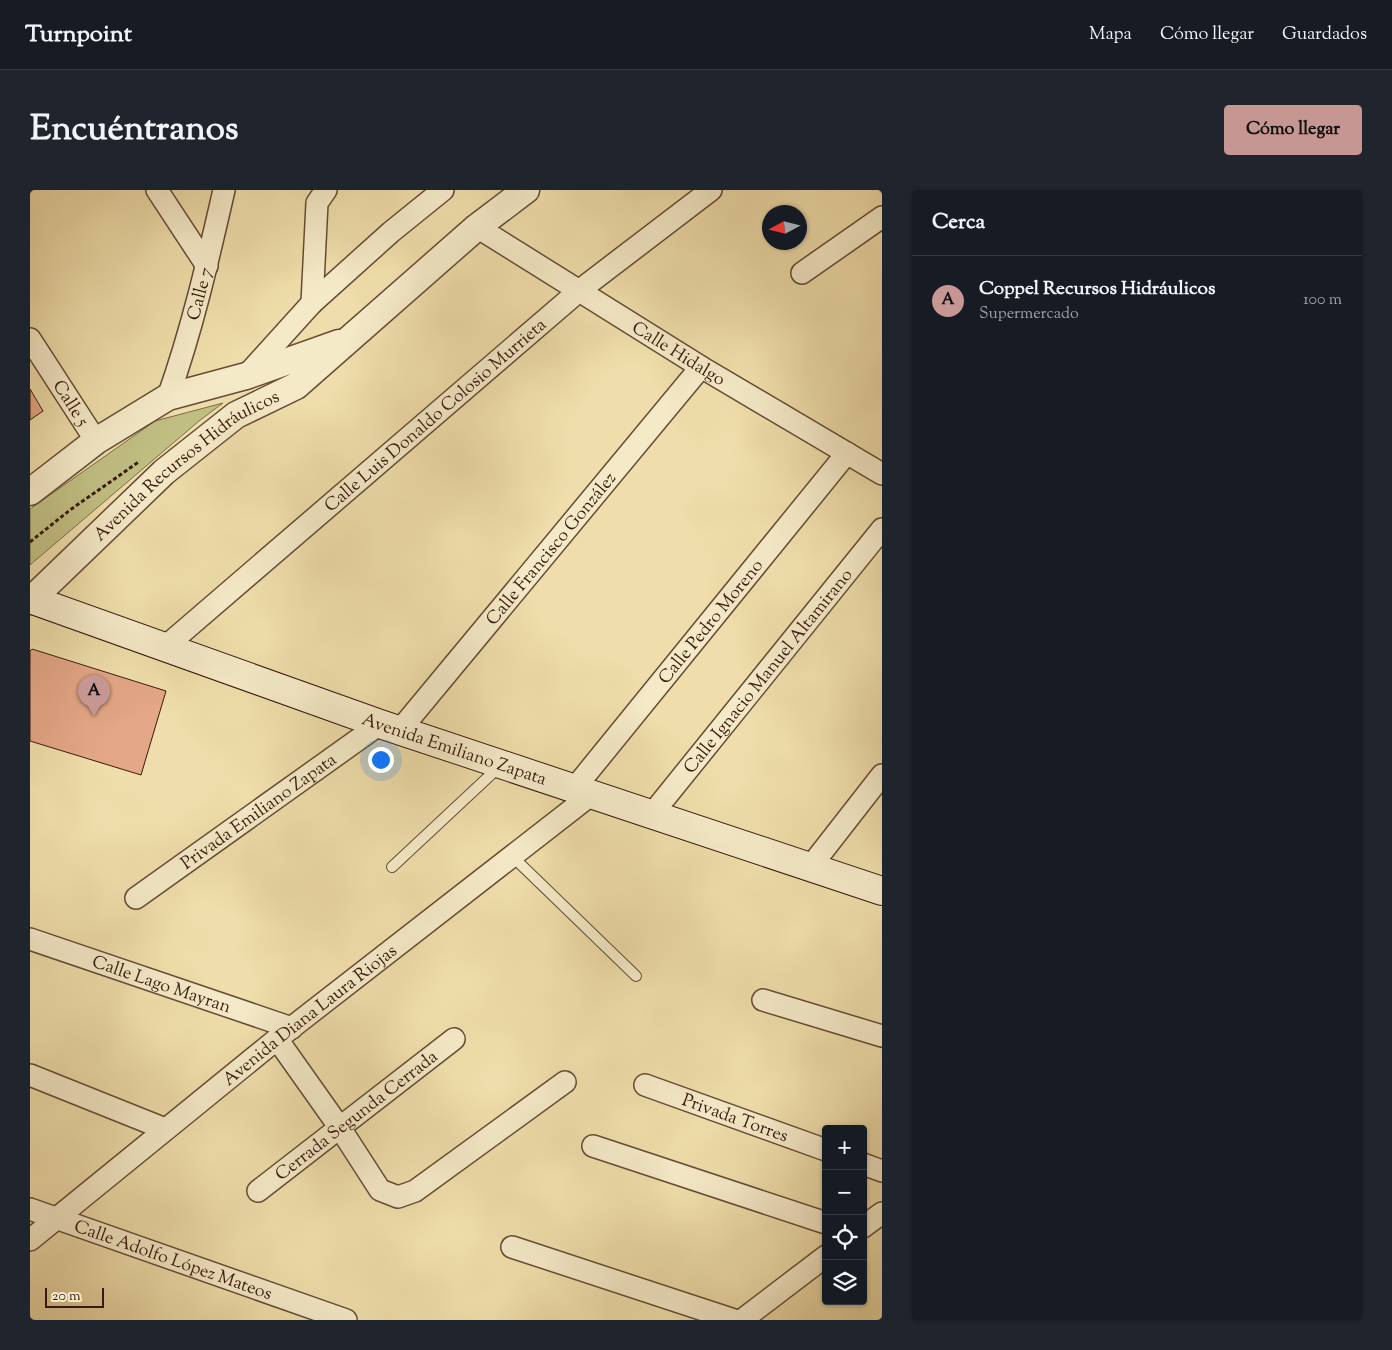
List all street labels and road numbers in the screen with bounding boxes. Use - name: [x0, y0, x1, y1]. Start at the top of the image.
- street label: Calle 7: [182, 265, 220, 324]
- street label: Calle Luis Donaldo Colosio Murrieta: [319, 313, 553, 519]
- street label: Calle Hidalgo: [626, 316, 730, 394]
- street label: Calle 5: [45, 375, 94, 432]
- street label: Avenida Recursos Hidráulicos: [88, 385, 284, 548]
- street label: Calle Francisco González: [481, 467, 624, 632]
- street label: Calle Pedro Moreno: [653, 554, 771, 691]
- street label: Calle Ignacio Manuel Altamirano: [678, 564, 860, 780]
- street label: Avenida Emiliano Zapata: [358, 707, 550, 793]
- street label: Privada Emiliano Zapata: [176, 748, 343, 877]
- street label: Avenida Diana Laura Riojas: [218, 939, 403, 1093]
- street label: Calle Lago Mayran: [88, 950, 234, 1021]
- street label: Cerrada Segunda Cerrada: [270, 1045, 444, 1188]
- street label: Privada Torres: [678, 1088, 791, 1150]
- street label: Calle Adolfo López Mateos: [70, 1214, 275, 1308]

